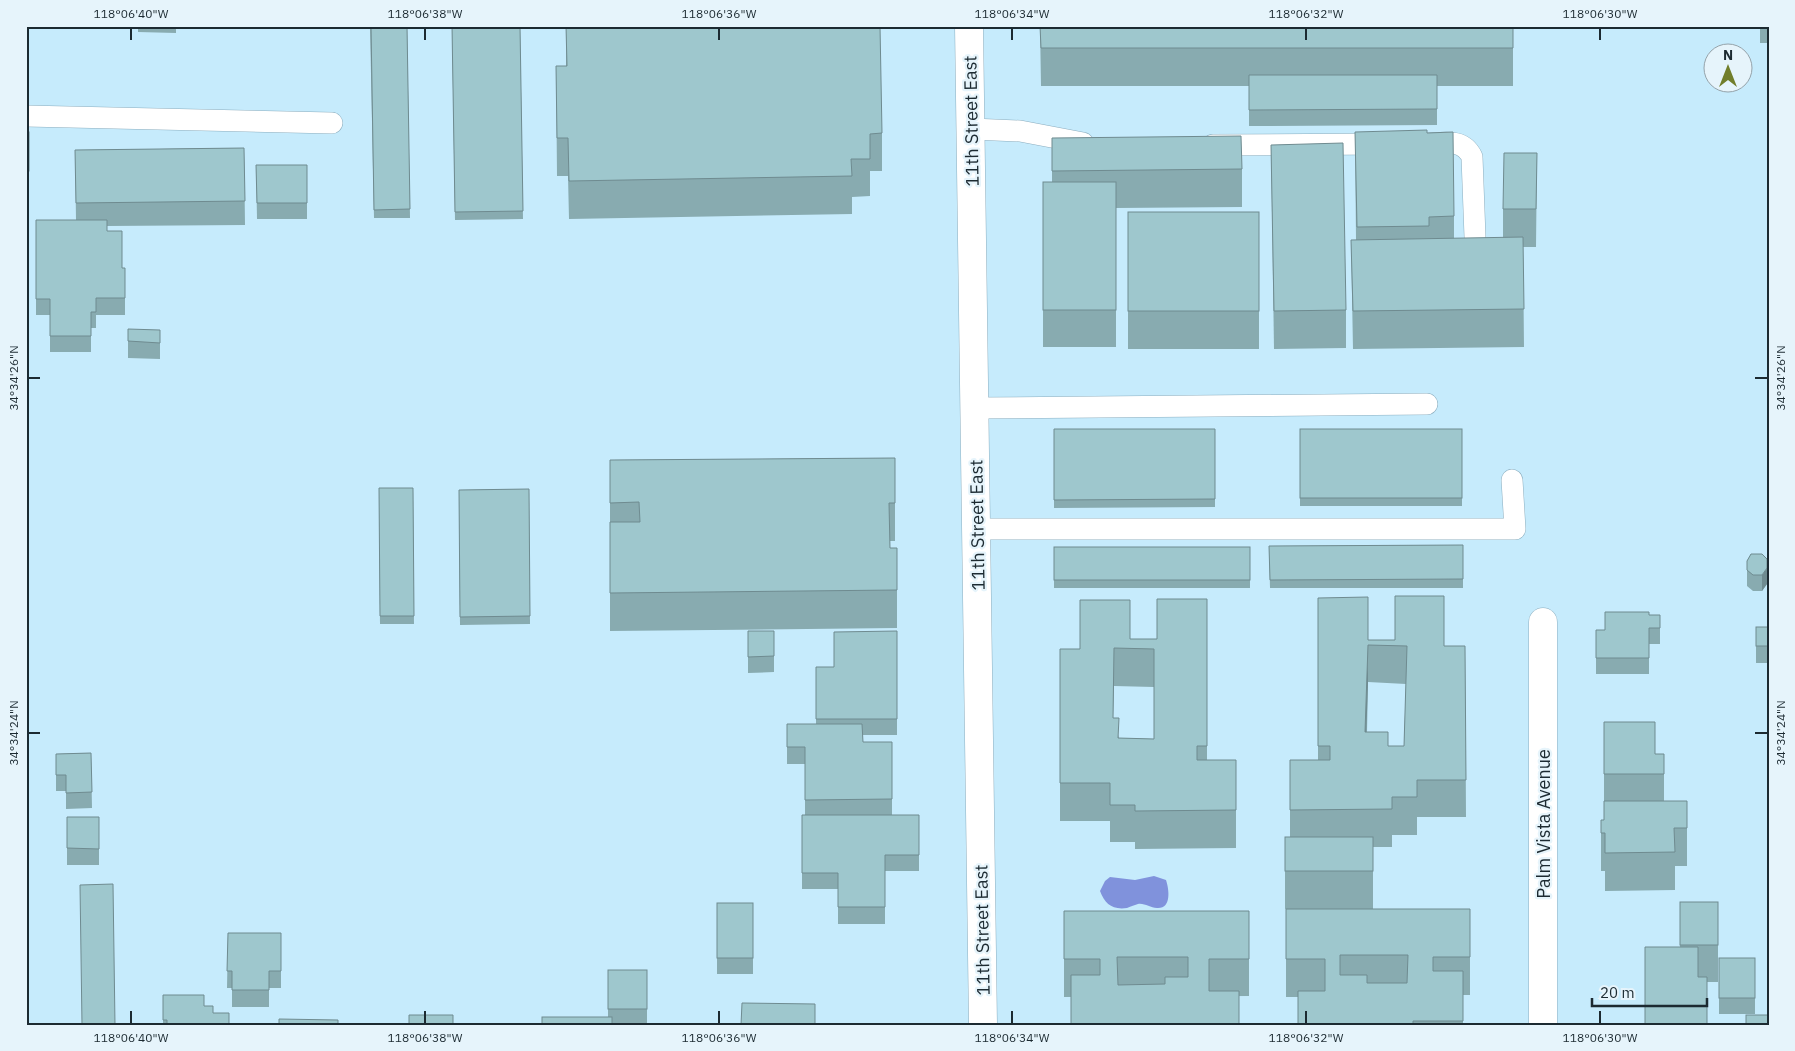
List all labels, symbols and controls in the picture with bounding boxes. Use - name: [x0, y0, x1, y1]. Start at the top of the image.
- text: 118°06'40"W: [94, 6, 169, 21]
- text: 118°06'38"W: [388, 6, 463, 21]
- text: 118°06'36"W: [682, 6, 757, 21]
- text: 118°06'34"W: [975, 6, 1050, 21]
- text: 118°06'32"W: [1269, 6, 1344, 21]
- text: 118°06'30"W: [1563, 6, 1638, 21]
- north arrow: [1702, 42, 1752, 92]
- text: N: [1723, 46, 1733, 64]
- street label: 11th Street East: [958, 55, 984, 187]
- text: 34°34'26"N: [6, 345, 21, 411]
- text: 34°34'26"N: [1773, 345, 1788, 411]
- street label: 11th Street East: [964, 459, 990, 591]
- text: 34°34'24"N: [6, 700, 21, 766]
- text: 34°34'24"N: [1773, 700, 1788, 766]
- street label: Palm Vista Avenue: [1532, 749, 1555, 899]
- street label: 11th Street East: [969, 864, 995, 996]
- scale bar: [1592, 976, 1708, 1008]
- text: 20 m: [1600, 983, 1635, 1002]
- text: 118°06'40"W: [94, 1030, 169, 1045]
- text: 118°06'38"W: [388, 1030, 463, 1045]
- text: 118°06'36"W: [682, 1030, 757, 1045]
- text: 118°06'34"W: [975, 1030, 1050, 1045]
- text: 118°06'32"W: [1269, 1030, 1344, 1045]
- text: 118°06'30"W: [1563, 1030, 1638, 1045]

